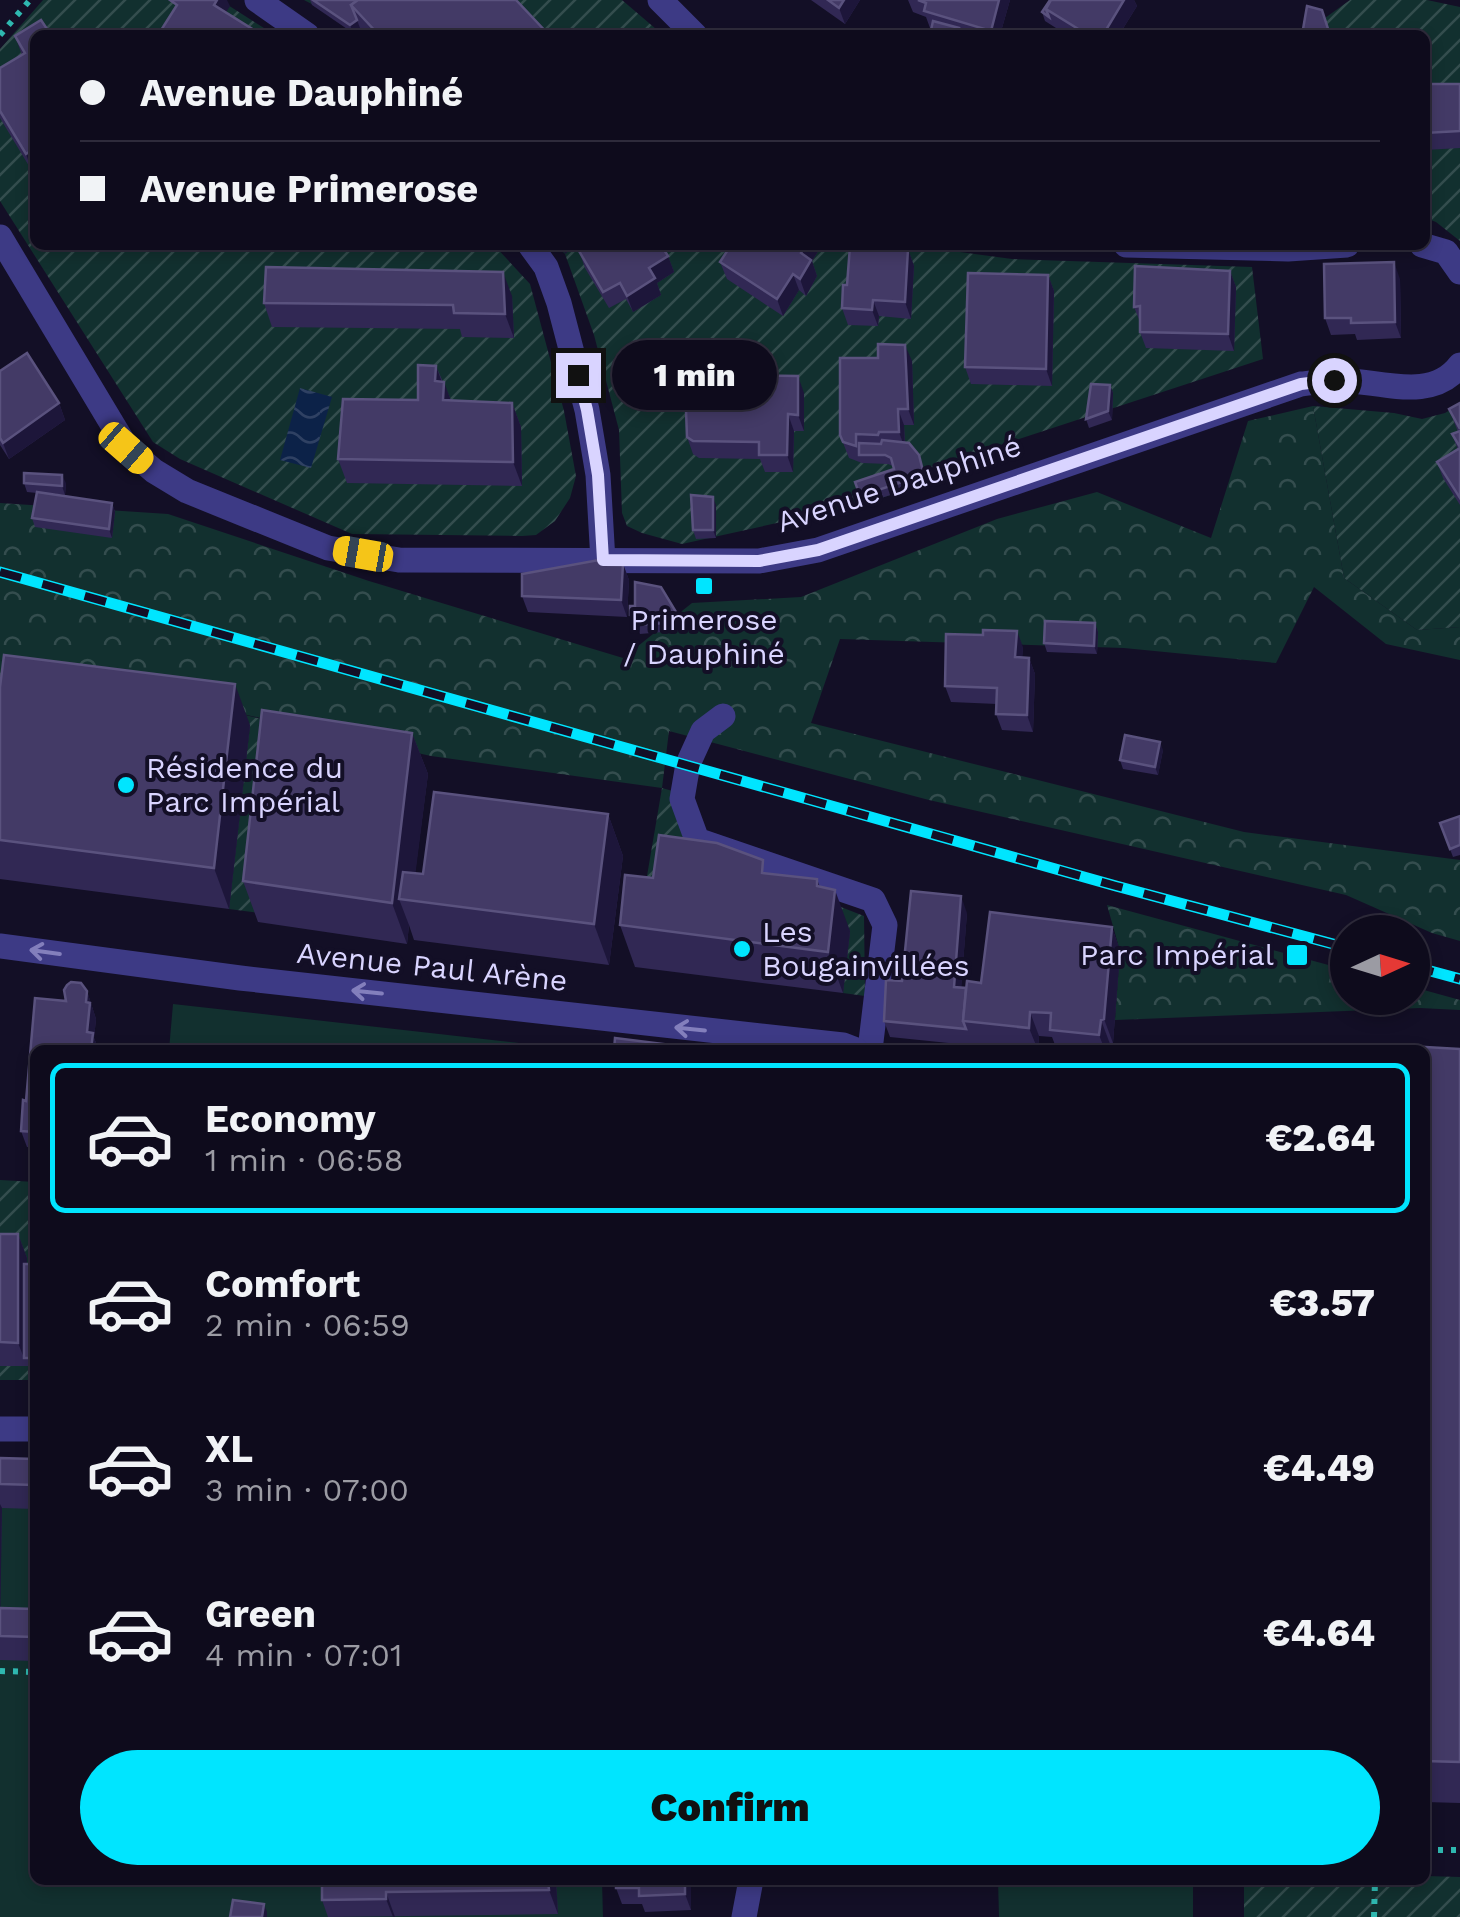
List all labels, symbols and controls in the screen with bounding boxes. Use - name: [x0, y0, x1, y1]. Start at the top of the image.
- text: Avenue Dauphiné: [140, 71, 463, 115]
- text: Avenue Primerose: [140, 167, 478, 211]
- callout: 1 min: [613, 340, 778, 410]
- route end: [556, 353, 601, 398]
- text: 1 min: [653, 356, 736, 394]
- route start: [1312, 358, 1357, 403]
- car: [94, 417, 158, 479]
- street label: Avenue Dauphiné: [772, 428, 1025, 540]
- car: [331, 534, 395, 574]
- marker: Primerose / Dauphiné: [693, 575, 715, 597]
- place label: Primerose / Dauphiné: [623, 602, 785, 671]
- place label: Résidence du Parc Impérial: [146, 750, 343, 819]
- marker: Résidence du Parc Impérial: [115, 774, 137, 796]
- place label: Les Bougainvillées: [762, 914, 970, 983]
- north arrow: [1330, 915, 1430, 1015]
- map controls: [1330, 915, 1430, 1015]
- street label: Avenue Paul Arène: [295, 935, 569, 998]
- place label: Parc Impérial: [1080, 937, 1274, 972]
- marker: Les Bougainvillées: [731, 938, 753, 960]
- one-way arrow: [29, 942, 62, 961]
- marker: Parc Impérial: [1284, 942, 1310, 968]
- one-way arrow: [352, 982, 384, 1001]
- one-way arrow: [675, 1019, 707, 1038]
- icon: car: [85, 1093, 175, 1183]
- text: Economy: [205, 1097, 376, 1141]
- text: €2.64: [1266, 1116, 1375, 1160]
- text: 1 min · 06:58: [205, 1141, 403, 1179]
- icon: car: [85, 1258, 175, 1348]
- text: Comfort: [205, 1262, 360, 1306]
- text: €3.57: [1270, 1281, 1375, 1325]
- text: 2 min · 06:59: [205, 1306, 410, 1344]
- icon: car: [85, 1423, 175, 1513]
- text: XL: [205, 1427, 253, 1471]
- text: €4.49: [1264, 1446, 1375, 1490]
- text: 3 min · 07:00: [205, 1471, 409, 1509]
- icon: car: [85, 1588, 175, 1678]
- text: Green: [205, 1592, 316, 1636]
- text: €4.64: [1264, 1611, 1375, 1655]
- text: 4 min · 07:01: [205, 1636, 402, 1674]
- button: Confirm: [80, 1750, 1380, 1865]

